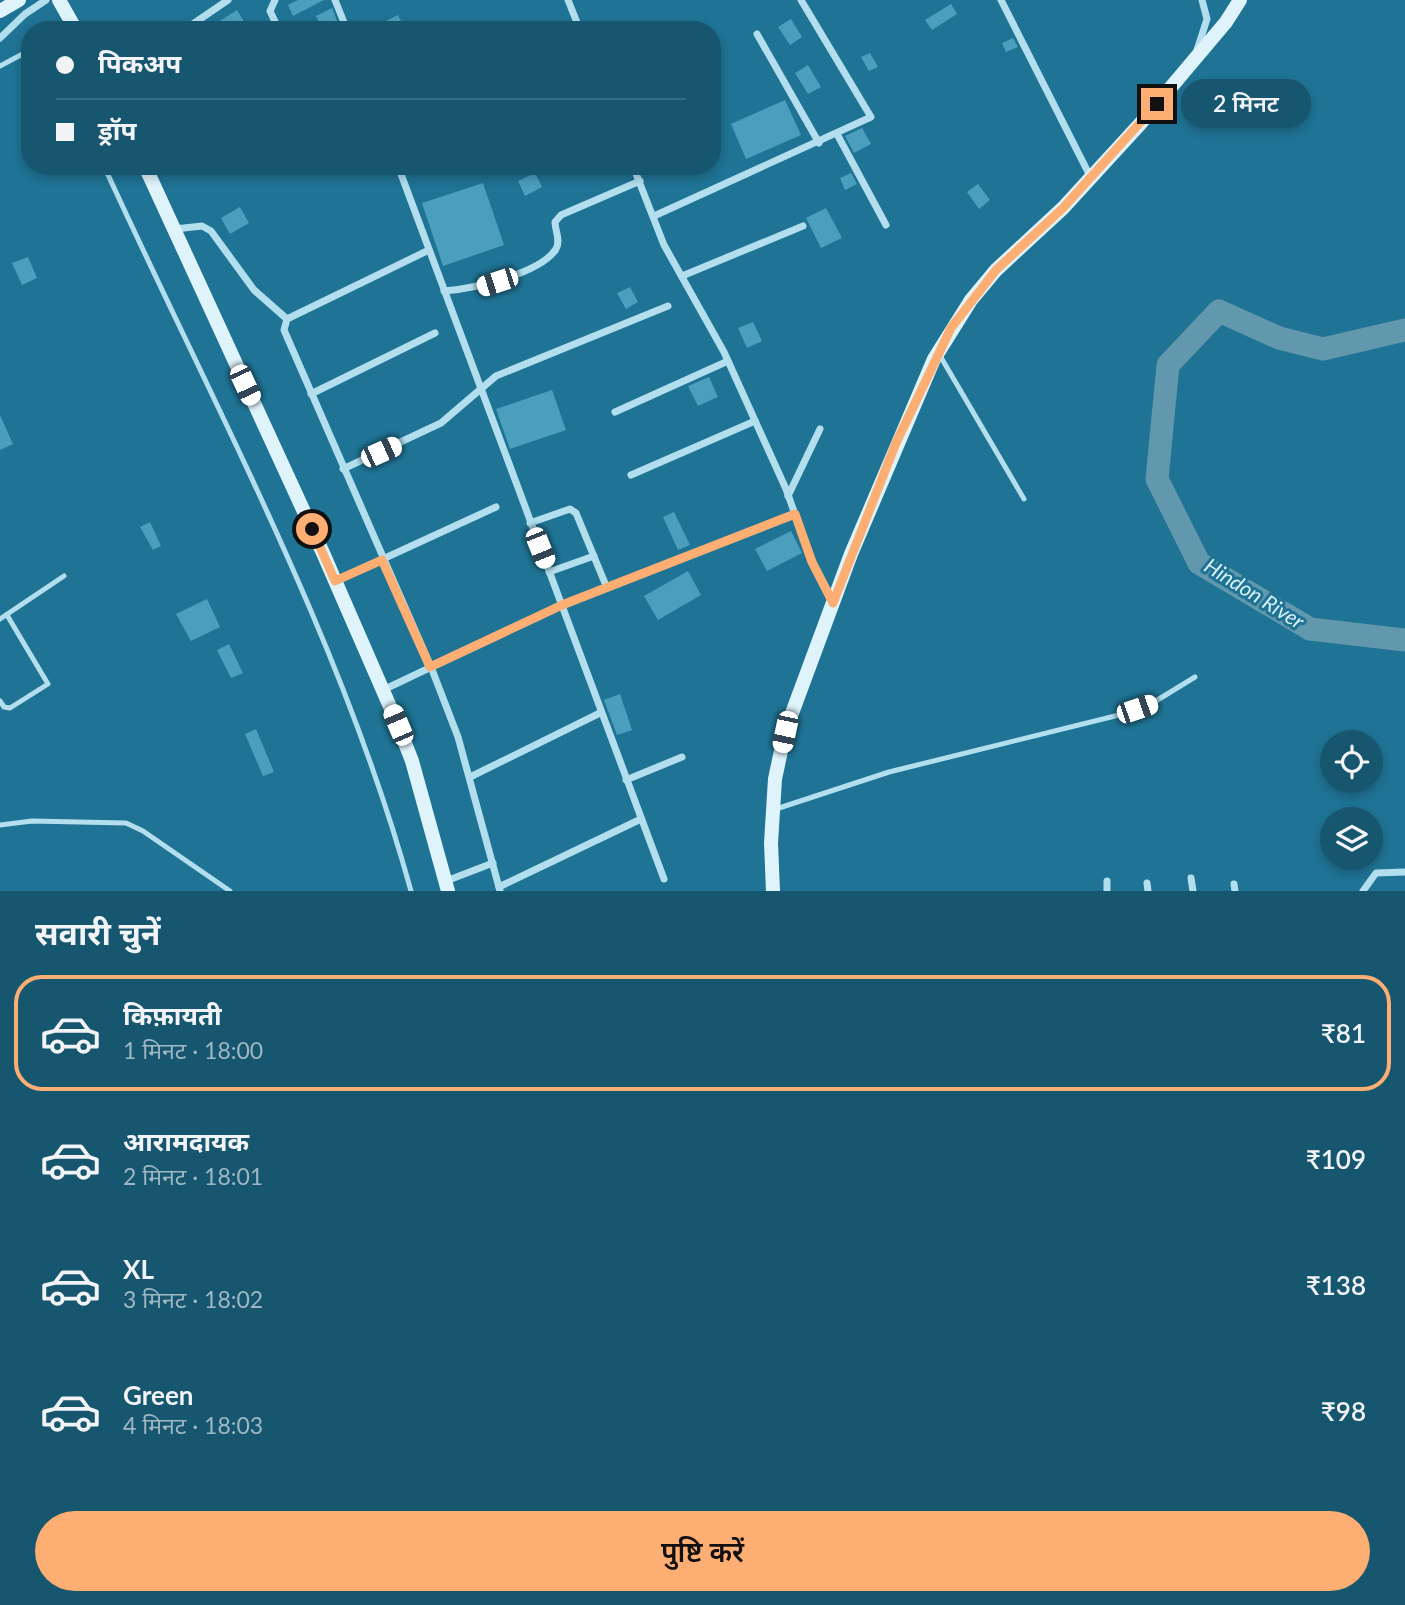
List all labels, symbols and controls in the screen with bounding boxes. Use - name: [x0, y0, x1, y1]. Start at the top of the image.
- text: पिकअप: [98, 47, 181, 79]
- callout: 2 मिनट: [1182, 80, 1311, 128]
- route end: [1141, 88, 1173, 120]
- text: 2 मिनट: [1213, 89, 1279, 117]
- text: ड्रॉप: [98, 114, 136, 146]
- car: [474, 266, 521, 298]
- car: [227, 362, 264, 408]
- car: [358, 434, 405, 470]
- route start: [296, 513, 328, 545]
- car: [523, 525, 558, 571]
- water label: Hindon River: [1200, 552, 1310, 634]
- car: [1114, 692, 1161, 726]
- car: [381, 702, 416, 748]
- car: [771, 709, 800, 755]
- map controls: [1320, 730, 1383, 870]
- button: locate: [1320, 730, 1383, 793]
- button: layers: [1320, 807, 1383, 870]
- text: सवारी चुनें: [35, 913, 161, 952]
- text: किफ़ायती: [123, 999, 222, 1031]
- icon: car: [39, 1002, 102, 1065]
- text: ₹81: [1321, 1017, 1366, 1049]
- text: 1 मिनट · 18:00: [123, 1036, 263, 1064]
- text: आरामदायक: [123, 1125, 249, 1157]
- icon: car: [39, 1128, 102, 1191]
- text: ₹109: [1306, 1143, 1366, 1175]
- text: 2 मिनट · 18:01: [123, 1162, 263, 1190]
- text: XL: [123, 1253, 154, 1285]
- icon: car: [39, 1254, 102, 1317]
- text: ₹138: [1306, 1269, 1366, 1301]
- text: 3 मिनट · 18:02: [123, 1285, 263, 1313]
- text: Green: [123, 1379, 193, 1411]
- icon: car: [39, 1380, 102, 1443]
- text: ₹98: [1321, 1395, 1366, 1427]
- text: 4 मिनट · 18:03: [123, 1411, 263, 1439]
- button: पुष्टि करें: [35, 1511, 1370, 1591]

